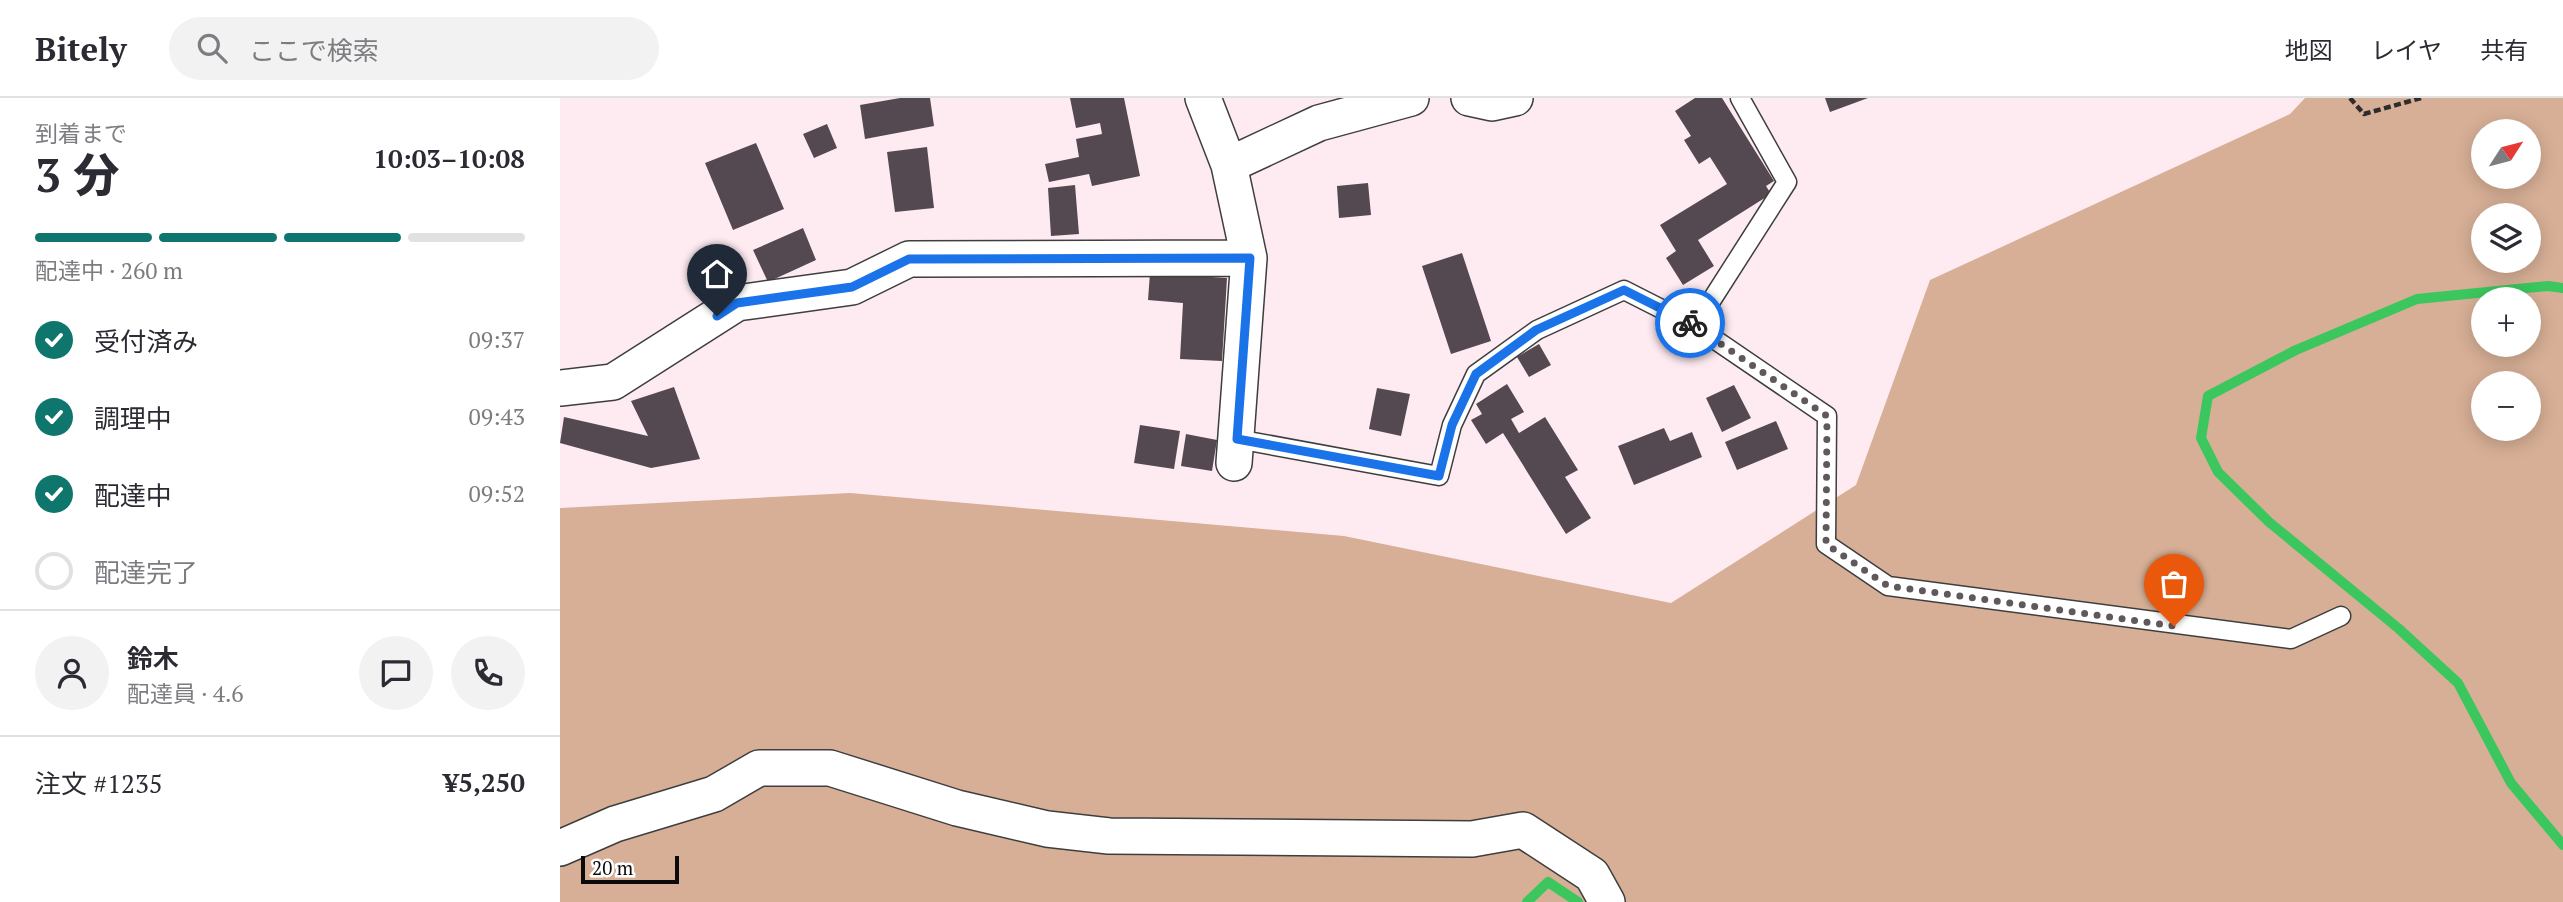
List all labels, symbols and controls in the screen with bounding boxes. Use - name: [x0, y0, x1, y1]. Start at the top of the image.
- search box: [169, 17, 659, 80]
- text: Bitely: [35, 27, 127, 70]
- icon: search: [193, 29, 231, 67]
- text: ここで検索: [249, 33, 379, 67]
- text: 地図: [2285, 34, 2333, 66]
- text: レイヤ: [2371, 34, 2442, 66]
- text: 共有: [2480, 34, 2528, 66]
- text: 到着まで: [35, 118, 127, 149]
- north arrow: [2471, 119, 2541, 189]
- map controls: [2471, 119, 2541, 441]
- text: 10:03–10:08: [373, 141, 525, 175]
- text: 3 分: [35, 144, 119, 205]
- button: layers: [2471, 203, 2541, 273]
- pin: [687, 244, 747, 316]
- text: 配達中 · 260 m: [35, 255, 183, 286]
- icon: home: [698, 255, 736, 293]
- button: +: [2471, 287, 2541, 357]
- courier: [1655, 288, 1725, 358]
- icon: bike: [1671, 304, 1709, 342]
- icon: check: [35, 321, 73, 359]
- text: 受付済み: [94, 324, 198, 358]
- text: 09:37: [468, 324, 525, 355]
- button: −: [2471, 371, 2541, 441]
- icon: check: [35, 398, 73, 436]
- text: 調理中: [94, 401, 172, 435]
- text: 09:43: [468, 401, 525, 432]
- icon: check: [35, 475, 73, 513]
- text: 配達中: [94, 478, 172, 512]
- text: 09:52: [468, 478, 525, 509]
- pin: [2144, 554, 2204, 626]
- text: 配達完了: [94, 555, 198, 589]
- icon: bag: [2155, 565, 2193, 603]
- button: person: [35, 636, 109, 710]
- button: chat: [359, 636, 433, 710]
- button: phone: [451, 636, 525, 710]
- text: 鈴木: [127, 641, 179, 675]
- text: 配達員 · 4.6: [127, 678, 244, 709]
- text: ¥5,250: [444, 765, 525, 799]
- text: 注文 #1235: [35, 766, 163, 800]
- scale bar: [581, 853, 679, 885]
- text: 20 m: [592, 855, 633, 880]

